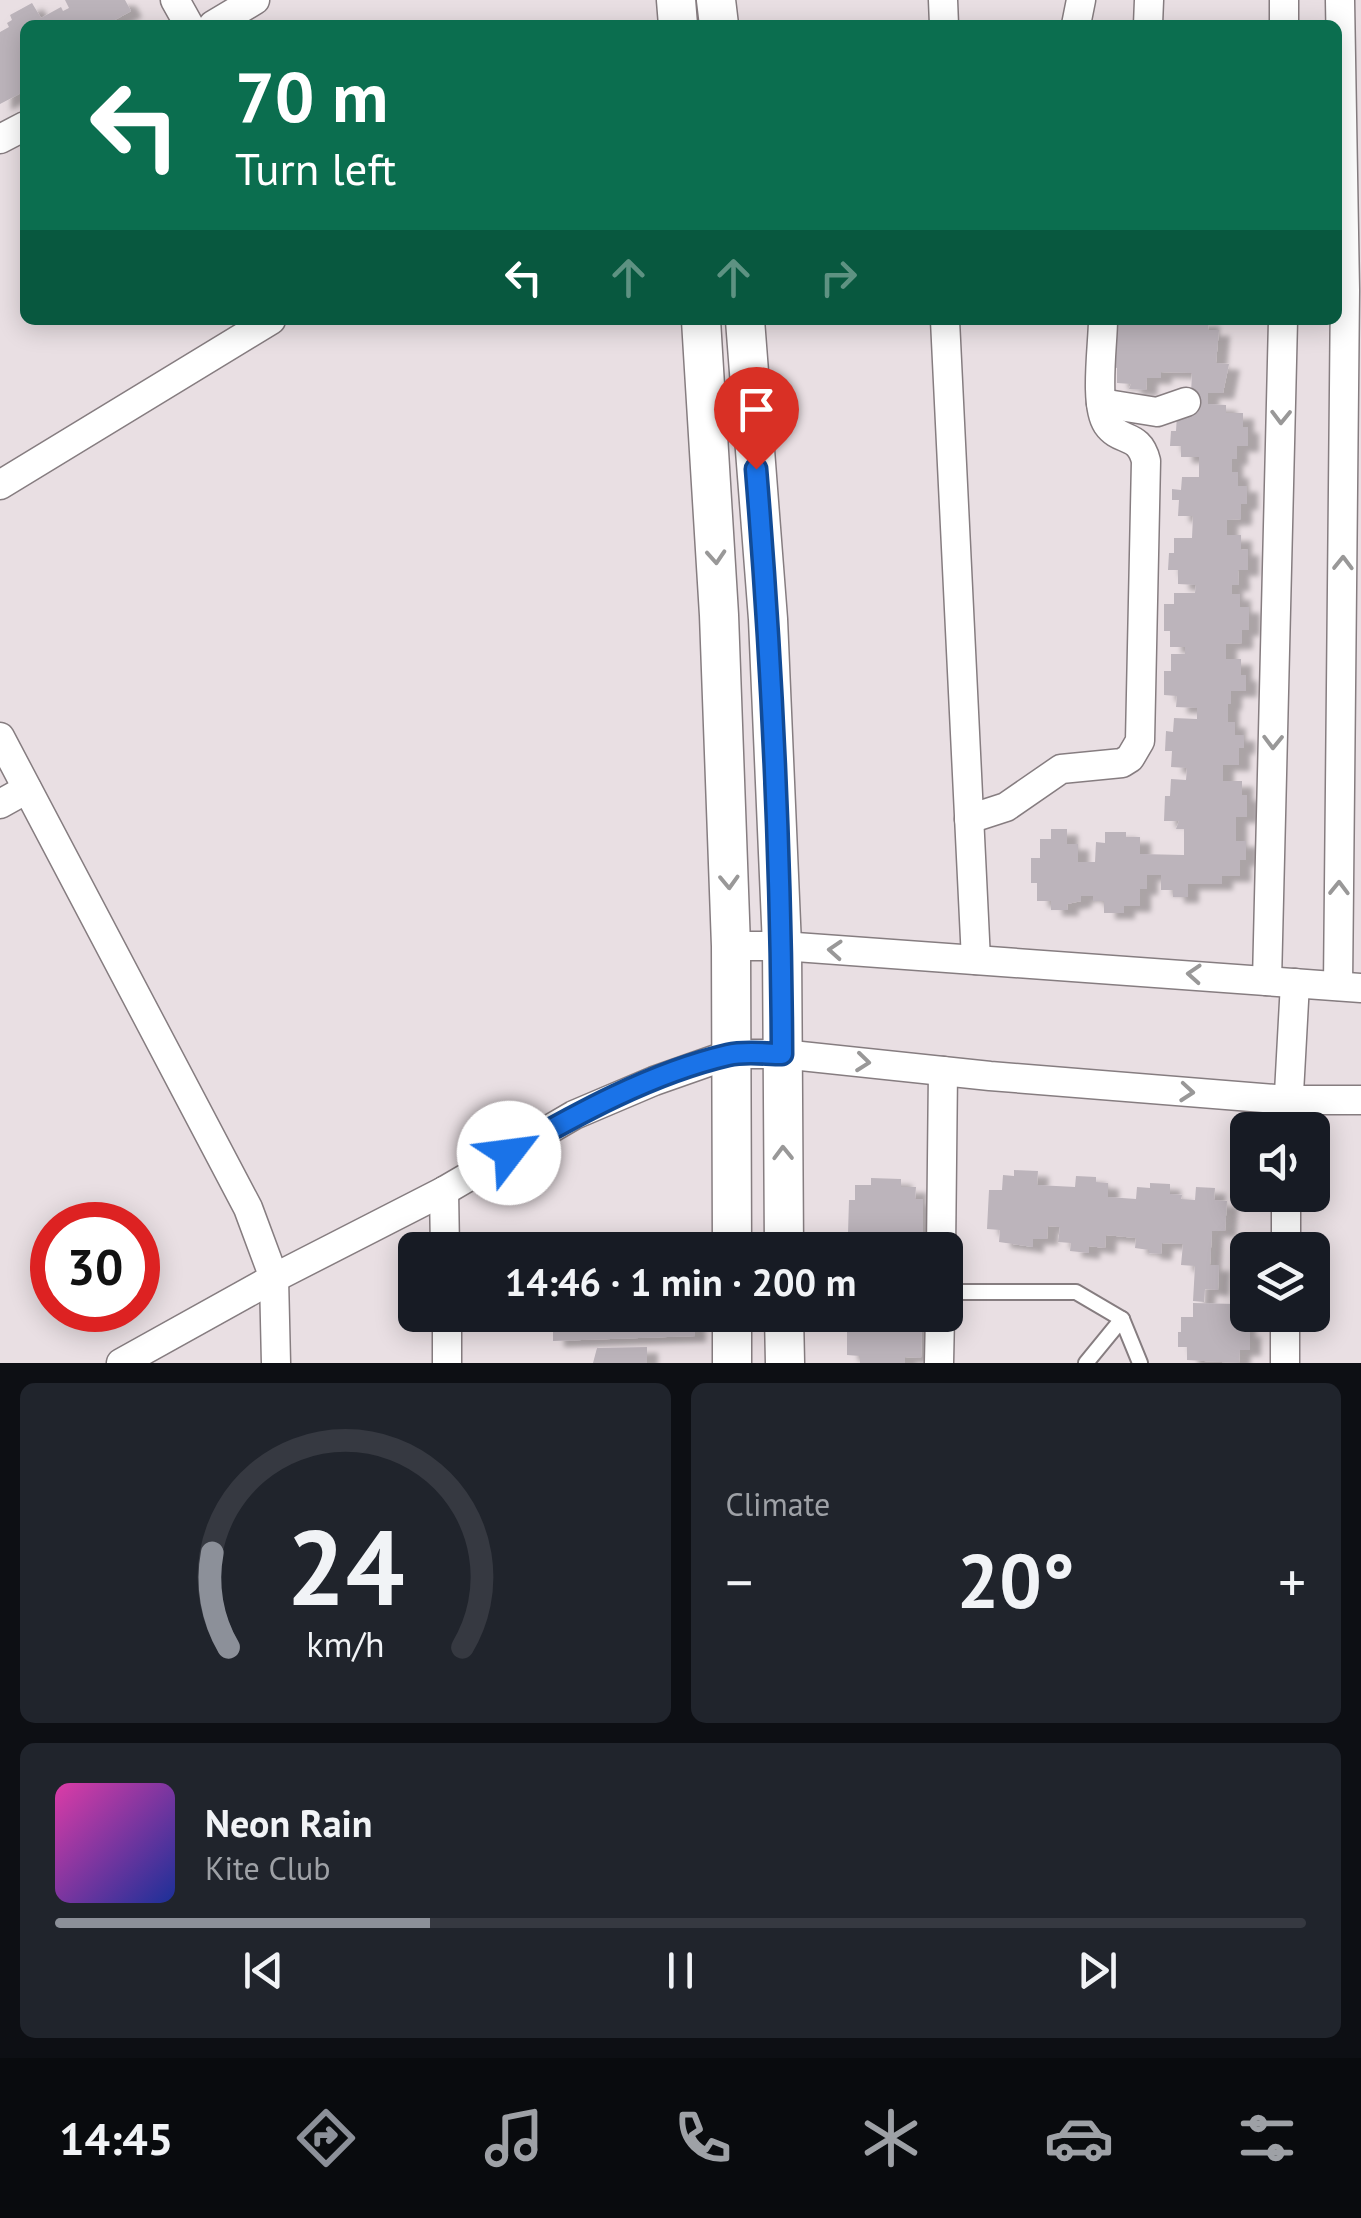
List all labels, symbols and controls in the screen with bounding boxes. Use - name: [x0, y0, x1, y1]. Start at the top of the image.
- text: 70 m: [235, 51, 388, 141]
- icon: left: [70, 60, 200, 190]
- text: Turn left: [235, 139, 396, 197]
- icon: left: [496, 250, 551, 305]
- icon: ahead: [601, 250, 656, 305]
- icon: ahead: [706, 250, 761, 305]
- icon: right: [811, 250, 866, 305]
- pin: [714, 367, 799, 470]
- icon: arrive: [729, 382, 784, 437]
- one-way arrow: [1270, 410, 1292, 426]
- one-way arrow: [705, 549, 726, 565]
- one-way arrow: [1332, 555, 1354, 570]
- one-way arrow: [1262, 735, 1283, 751]
- one-way arrow: [718, 874, 739, 890]
- one-way arrow: [1329, 880, 1350, 896]
- one-way arrow: [826, 940, 842, 961]
- one-way arrow: [1186, 964, 1202, 985]
- one-way arrow: [855, 1051, 871, 1072]
- one-way arrow: [1179, 1080, 1195, 1102]
- position arrow: [457, 1101, 561, 1205]
- map controls: [1230, 1112, 1330, 1332]
- button: sound: [1230, 1112, 1330, 1212]
- one-way arrow: [772, 1144, 794, 1160]
- speed limit sign: 30: [30, 1202, 160, 1332]
- button: layers: [1230, 1232, 1330, 1332]
- text: 14:46 · 1 min · 200 m: [505, 1257, 856, 1306]
- text: Climate: [726, 1483, 830, 1525]
- text: 24: [286, 1499, 404, 1634]
- text: 20°: [957, 1532, 1075, 1629]
- text: −: [726, 1546, 753, 1617]
- text: +: [1278, 1546, 1306, 1617]
- text: km/h: [306, 1621, 384, 1667]
- text: Neon Rain: [205, 1798, 372, 1847]
- text: Kite Club: [205, 1847, 331, 1889]
- icon: previous: [236, 1943, 291, 1998]
- icon: pause: [653, 1943, 708, 1998]
- icon: next: [1070, 1943, 1125, 1998]
- icon: directions: [291, 2103, 361, 2173]
- icon: music: [479, 2103, 549, 2173]
- icon: phone: [668, 2103, 738, 2173]
- icon: climate: [856, 2103, 926, 2173]
- icon: car: [1044, 2103, 1114, 2173]
- icon: filters: [1232, 2103, 1302, 2173]
- text: 14:45: [59, 2109, 173, 2167]

